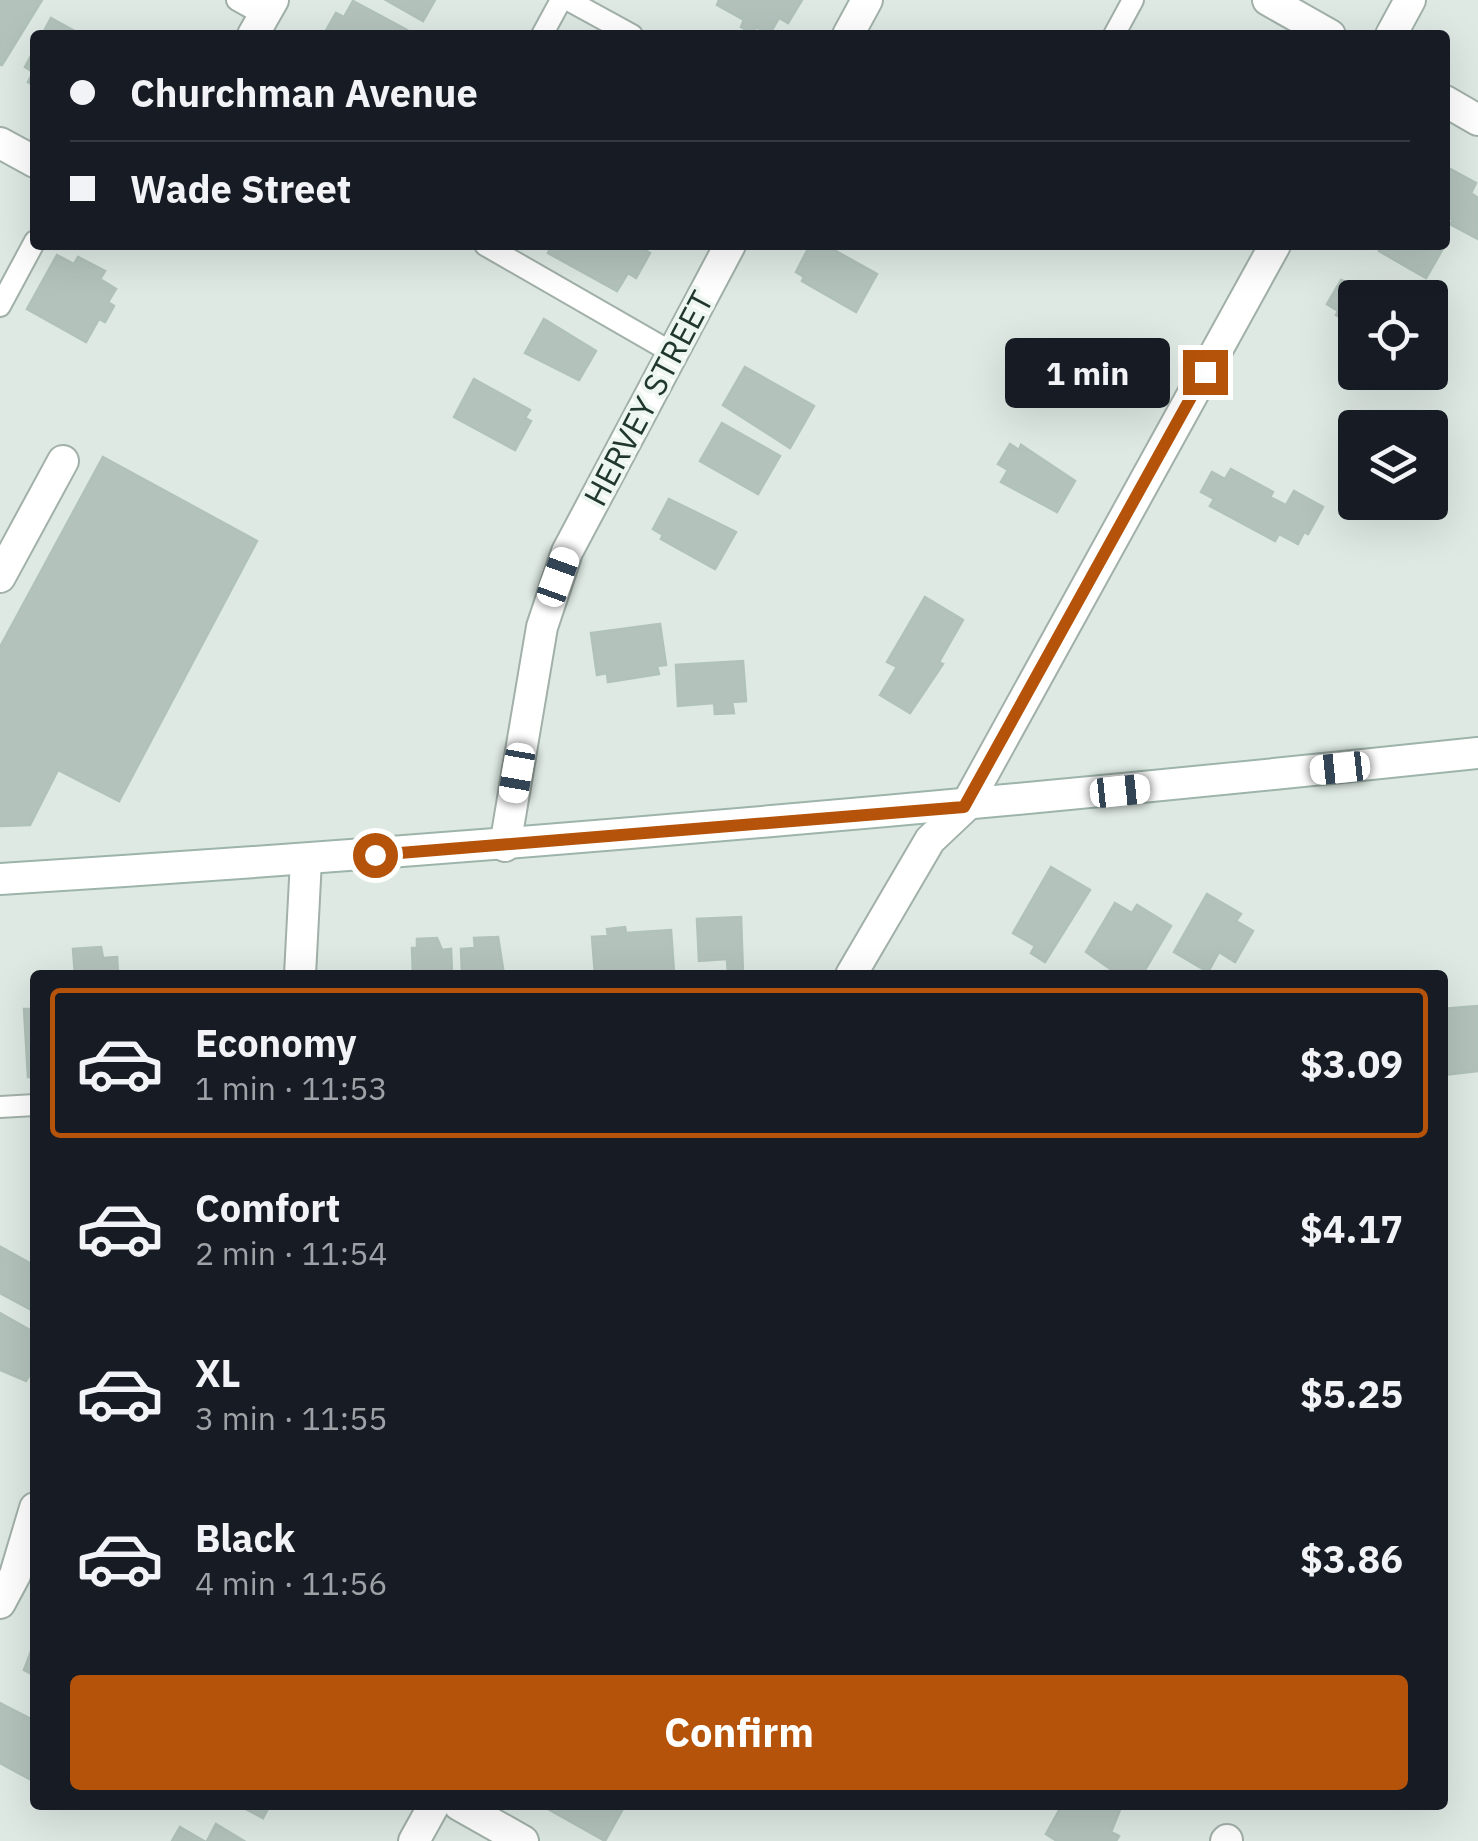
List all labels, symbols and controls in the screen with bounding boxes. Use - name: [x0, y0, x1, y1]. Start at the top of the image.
- text: Churchman Avenue: [130, 68, 478, 117]
- text: Wade Street: [130, 164, 351, 213]
- map controls: [1338, 280, 1448, 520]
- button: locate: [1338, 280, 1448, 390]
- street label: HERVEY STREET: [574, 283, 722, 513]
- callout: 1 min: [1005, 337, 1170, 407]
- route end: [1183, 350, 1228, 395]
- text: 1 min: [1046, 352, 1129, 394]
- button: layers: [1338, 410, 1448, 520]
- car: [534, 544, 582, 610]
- car: [497, 741, 537, 805]
- car: [1309, 750, 1371, 786]
- car: [1089, 773, 1151, 809]
- route start: [353, 833, 398, 878]
- icon: car: [75, 1018, 165, 1108]
- text: Economy: [195, 1018, 357, 1067]
- text: $3.09: [1300, 1039, 1403, 1088]
- text: 1 min · 11:53: [195, 1067, 388, 1109]
- icon: car: [75, 1183, 165, 1273]
- text: Comfort: [195, 1183, 340, 1232]
- text: $4.17: [1300, 1204, 1403, 1253]
- text: 2 min · 11:54: [195, 1232, 388, 1274]
- icon: car: [75, 1348, 165, 1438]
- text: XL: [195, 1348, 241, 1397]
- text: $5.25: [1300, 1369, 1403, 1418]
- text: 3 min · 11:55: [195, 1397, 388, 1439]
- icon: car: [75, 1513, 165, 1603]
- text: Black: [195, 1513, 295, 1562]
- text: $3.86: [1300, 1534, 1403, 1583]
- text: 4 min · 11:56: [195, 1562, 388, 1604]
- button: Confirm: [70, 1675, 1408, 1790]

